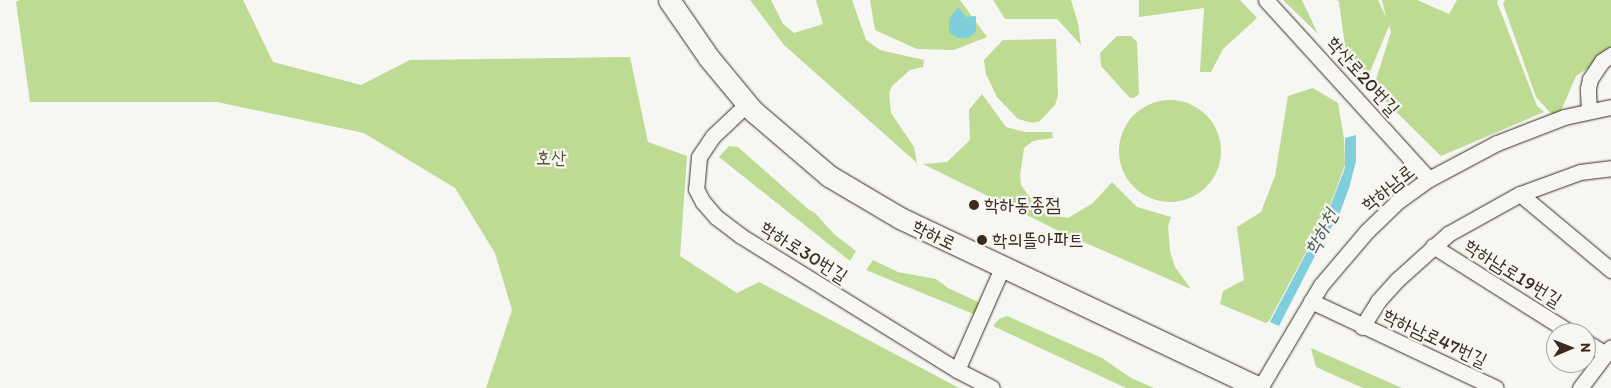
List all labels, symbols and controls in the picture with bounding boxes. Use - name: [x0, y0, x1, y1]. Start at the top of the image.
- street label: 학산로20번길: [1322, 32, 1404, 120]
- park label: 호산: [536, 147, 566, 169]
- street label: 학하남로: [1357, 160, 1419, 216]
- place label: 학하동종점: [984, 194, 1060, 216]
- marker: 학하동종점: [968, 199, 980, 211]
- water label: 학하천: [1299, 205, 1343, 259]
- street label: 학하로: [908, 215, 960, 255]
- street label: 학하로30번길: [756, 216, 852, 288]
- place label: 학의뜰아파트: [992, 229, 1084, 251]
- marker: 학의뜰아파트: [976, 234, 988, 246]
- street label: 학하남로19번길: [1460, 234, 1566, 312]
- street label: 학하남로47번길: [1379, 304, 1491, 372]
- north arrow: [1546, 323, 1596, 373]
- text: N: [1577, 343, 1594, 353]

